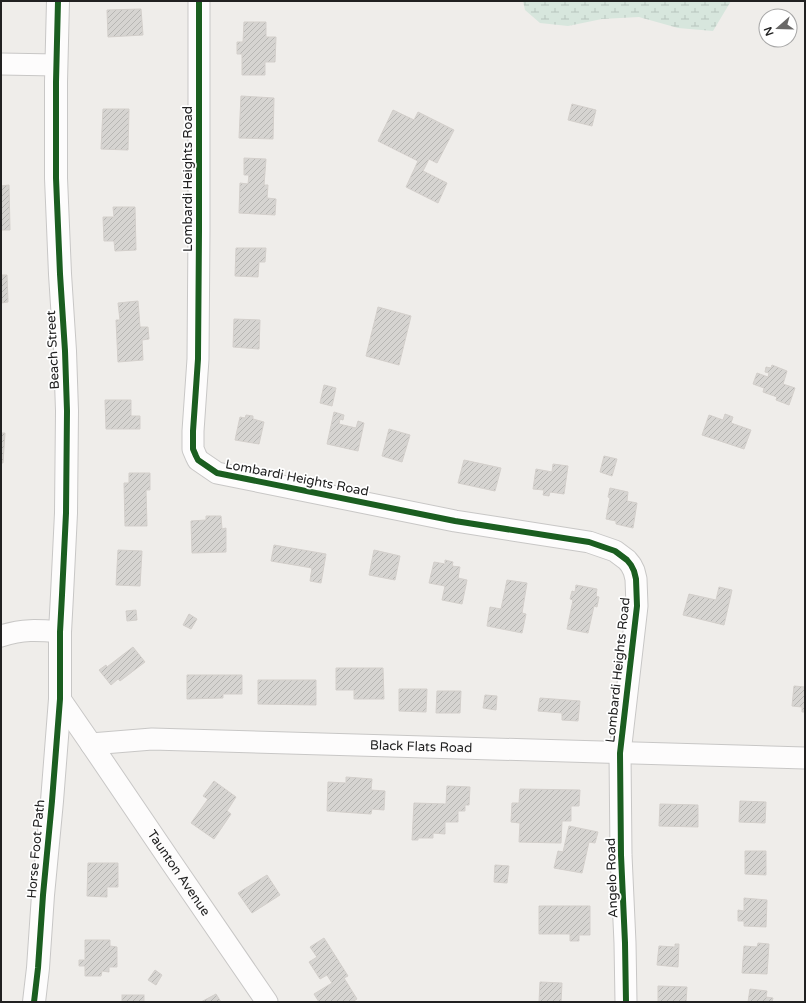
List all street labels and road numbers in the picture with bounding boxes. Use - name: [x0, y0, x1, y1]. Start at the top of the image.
- street label: Lombardi Heights Road: [180, 106, 196, 252]
- street label: Beach Street: [43, 310, 63, 390]
- street label: Lombardi Heights Road: [224, 456, 370, 500]
- street label: Lombardi Heights Road: [602, 597, 634, 743]
- street label: Black Flats Road: [370, 737, 472, 756]
- street label: Horse Foot Path: [24, 799, 48, 899]
- street label: Taunton Avenue: [144, 827, 214, 919]
- street label: Angelo Road: [603, 838, 621, 918]

